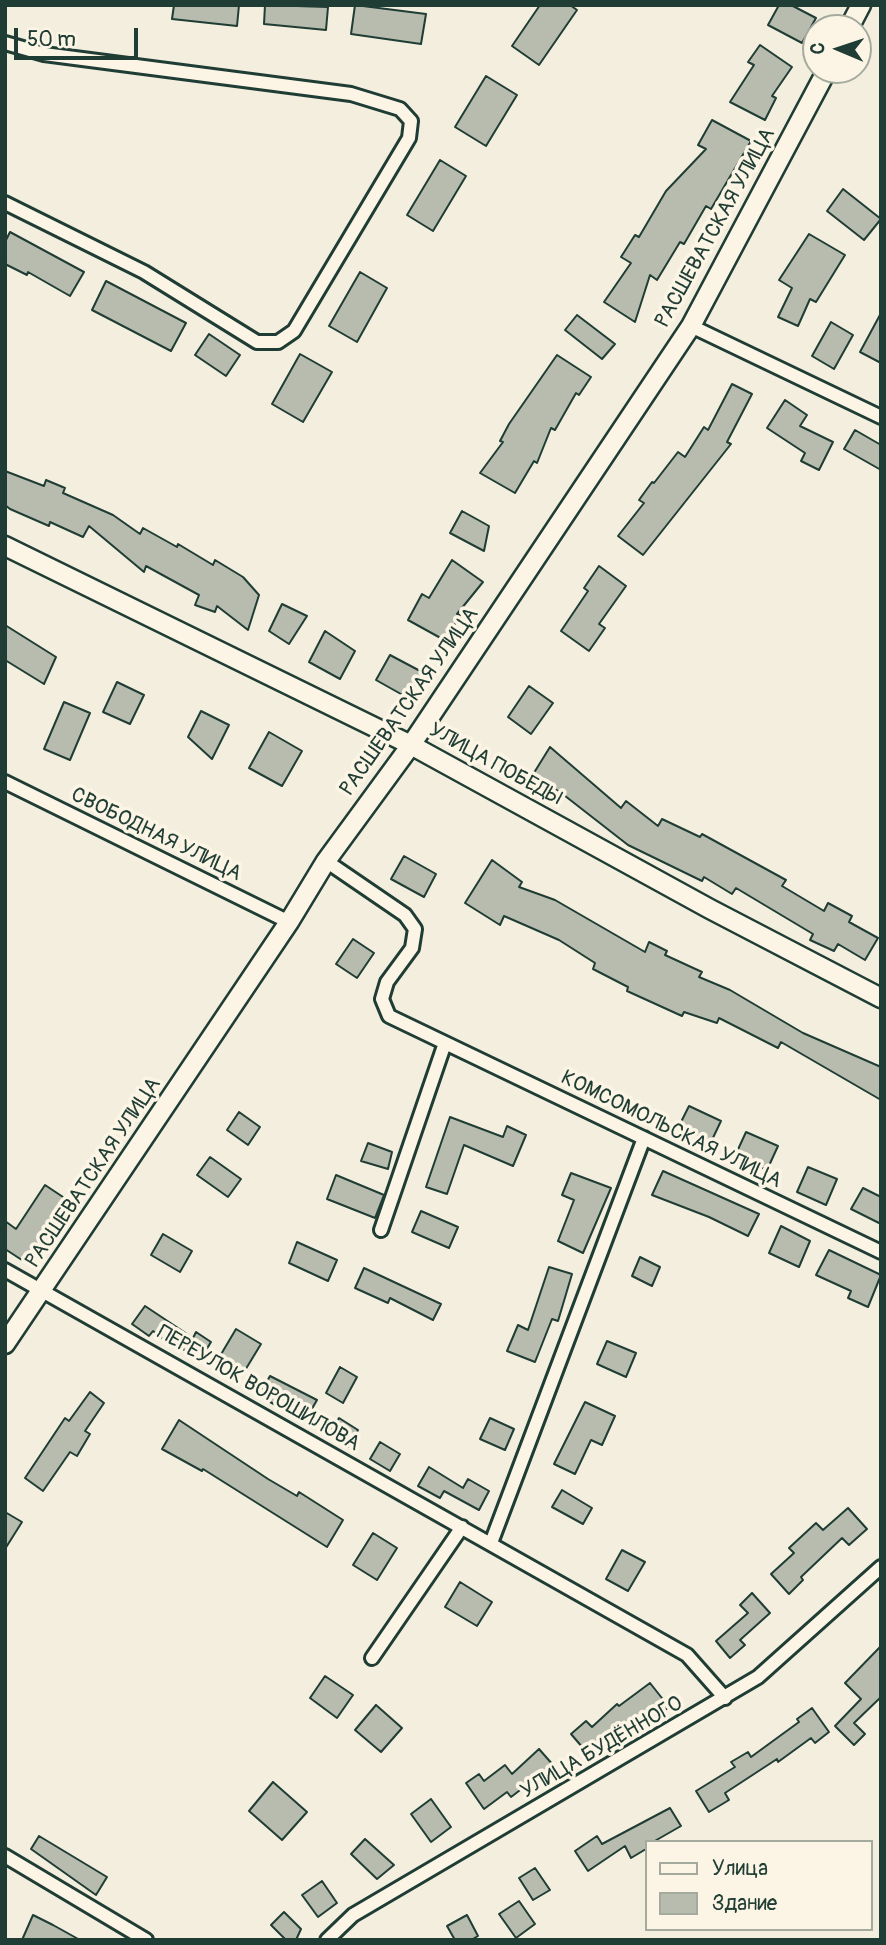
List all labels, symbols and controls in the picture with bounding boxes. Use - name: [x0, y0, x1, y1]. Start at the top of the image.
- scale bar: [18, 14, 142, 58]
- north arrow: [802, 14, 872, 84]
- text: 50 m: [27, 26, 76, 53]
- text: С: [806, 42, 830, 55]
- street label: РАСШЕВАТСКАЯ УЛИЦА: [651, 124, 781, 332]
- street label: РАСШЕВАТСКАЯ УЛИЦА: [335, 603, 485, 801]
- street label: УЛИЦА ПОБЕДЫ: [424, 718, 566, 812]
- street label: СВОБОДНАЯ УЛИЦА: [67, 783, 245, 887]
- street label: КОМСОМОЛЬСКАЯ УЛИЦА: [557, 1066, 785, 1194]
- street label: РАСШЕВАТСКАЯ УЛИЦА: [21, 1073, 167, 1273]
- street label: ПЕРЕУЛОК ВОРОШИЛОВА: [152, 1321, 364, 1457]
- street label: УЛИЦА БУДЁННОГО: [516, 1691, 688, 1805]
- legend: [644, 1840, 872, 1931]
- text: Улица: [712, 1855, 768, 1882]
- text: Здание: [712, 1890, 777, 1917]

